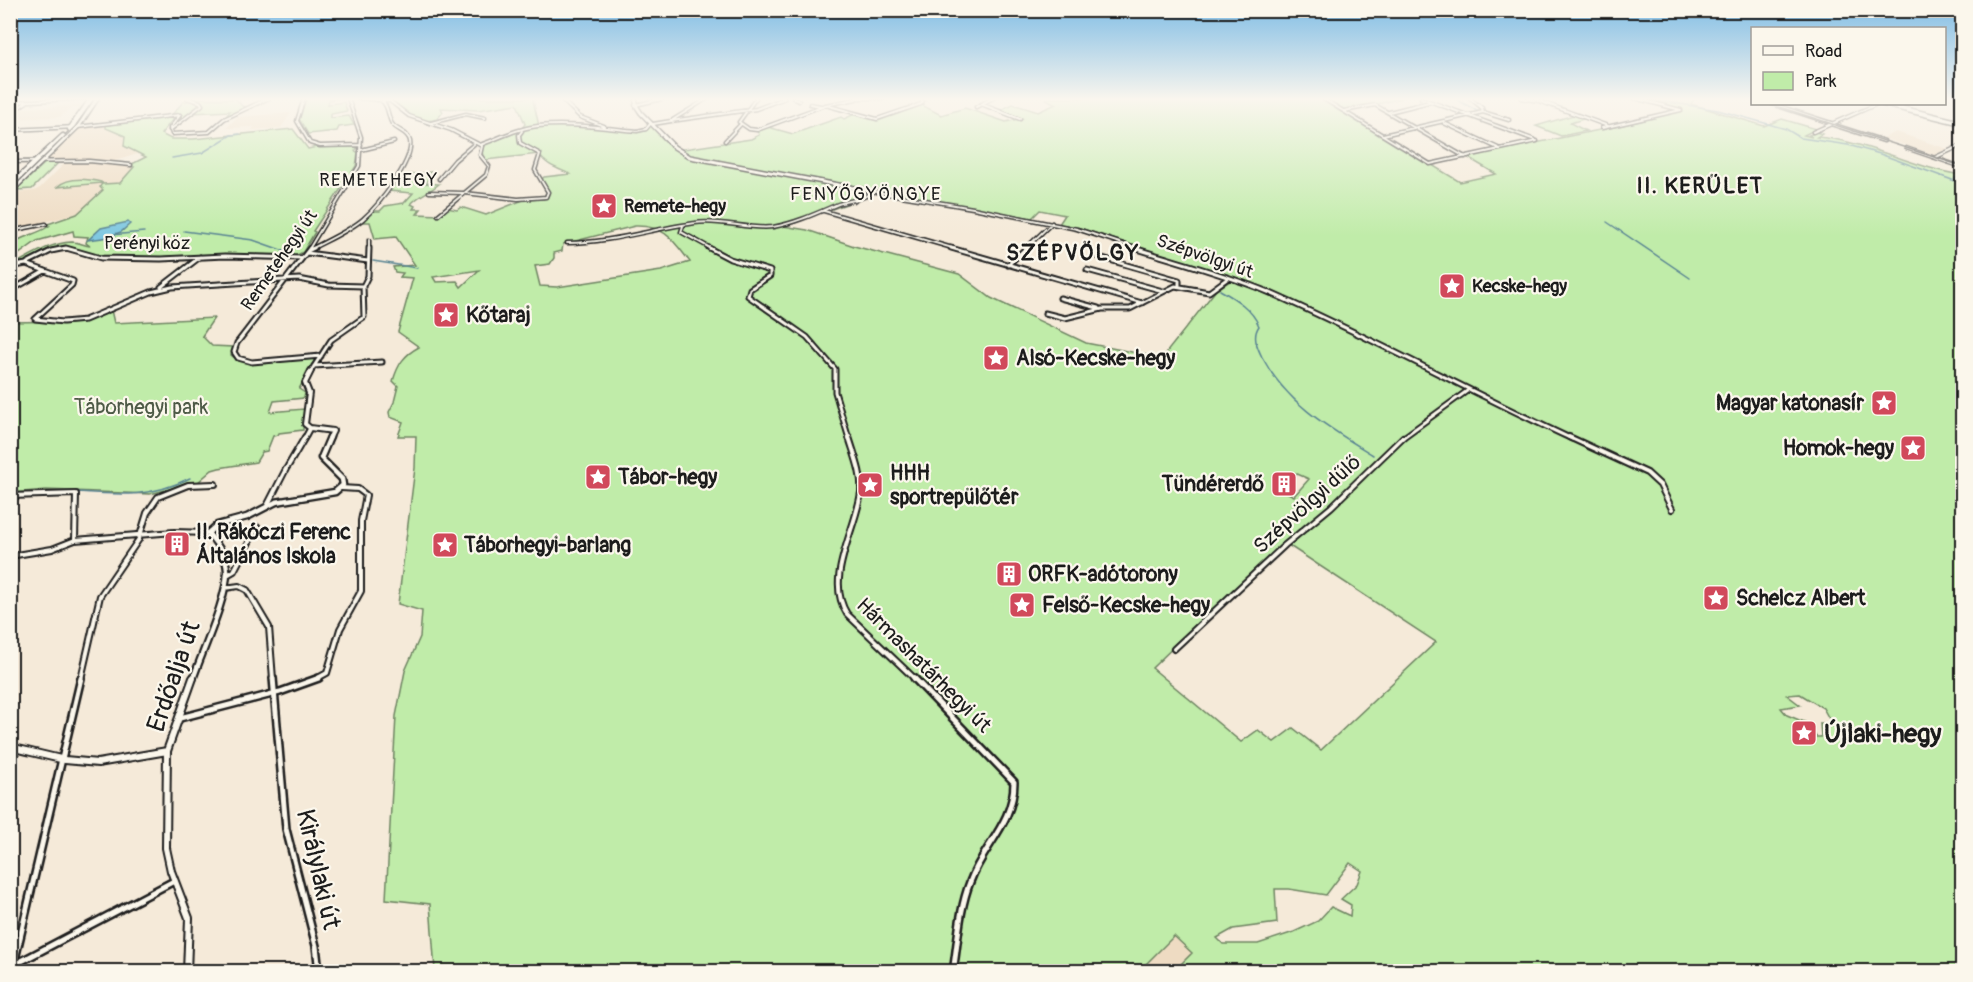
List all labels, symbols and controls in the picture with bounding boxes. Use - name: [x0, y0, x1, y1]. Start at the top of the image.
- legend: [1751, 27, 1946, 105]
- text: Road: [1805, 40, 1842, 63]
- text: Park: [1805, 70, 1837, 93]
- district label: REMETEHEGY: [319, 169, 439, 192]
- district label: II. KERÜLET: [1637, 172, 1763, 200]
- district label: FENYŐGYÖNGYE: [790, 183, 942, 206]
- place icon: Remete-hegy: [589, 191, 619, 221]
- place label: Remete-hegy: [624, 195, 726, 218]
- street label: Remetehegyi út: [236, 205, 323, 315]
- street label: Szépvölgyi út: [1154, 229, 1257, 284]
- street label: Perényi köz: [104, 232, 190, 255]
- district label: SZÉPVÖLGY: [1006, 239, 1140, 267]
- place icon: Kecske-hegy: [1437, 271, 1467, 301]
- place label: Kecske-hegy: [1472, 275, 1567, 298]
- place icon: Kőtaraj: [431, 300, 461, 330]
- place label: Kőtaraj: [466, 302, 531, 329]
- place icon: Alsó-Kecske-hegy: [981, 343, 1011, 373]
- place label: Alsó-Kecske-hegy: [1016, 345, 1175, 372]
- place icon: Magyar katonasír: [1869, 388, 1899, 418]
- place label: Magyar katonasír: [1716, 390, 1864, 417]
- park label: Táborhegyi park: [74, 394, 208, 421]
- place icon: Homok-hegy: [1898, 433, 1928, 463]
- place label: Homok-hegy: [1783, 435, 1894, 462]
- street label: Szépvölgyi dűlő: [1248, 449, 1367, 560]
- place label: HHH sportrepülőtér: [890, 460, 1019, 511]
- place icon: Tábor-hegy: [583, 462, 613, 492]
- place label: Tábor-hegy: [617, 464, 717, 491]
- building icon: Tündérerdő: [1269, 469, 1299, 499]
- place icon: HHH sportrepülőtér: [855, 470, 885, 500]
- place label: Tündérerdő: [1161, 471, 1265, 498]
- place label: II. Rákóczi Ferenc Általános Iskola: [196, 519, 351, 570]
- building icon: II. Rákóczi Ferenc Általános Iskola: [162, 529, 192, 559]
- place icon: Táborhegyi-barlang: [430, 530, 460, 560]
- place label: Táborhegyi-barlang: [463, 532, 632, 559]
- building icon: ORFK-adótorony: [994, 559, 1024, 589]
- place label: ORFK-adótorony: [1028, 561, 1178, 588]
- place icon: Schelcz Albert: [1701, 583, 1731, 613]
- place label: Schelcz Albert: [1736, 585, 1866, 612]
- place icon: Felső-Kecske-hegy: [1007, 590, 1037, 620]
- street label: Hármashatárhegyi út: [850, 592, 997, 739]
- place label: Felső-Kecske-hegy: [1042, 592, 1210, 619]
- street label: Erdőalja út: [140, 616, 208, 736]
- place icon: Újlaki-hegy: [1789, 718, 1819, 748]
- place label: Újlaki-hegy: [1824, 718, 1942, 750]
- street label: Királylaki út: [289, 806, 347, 933]

